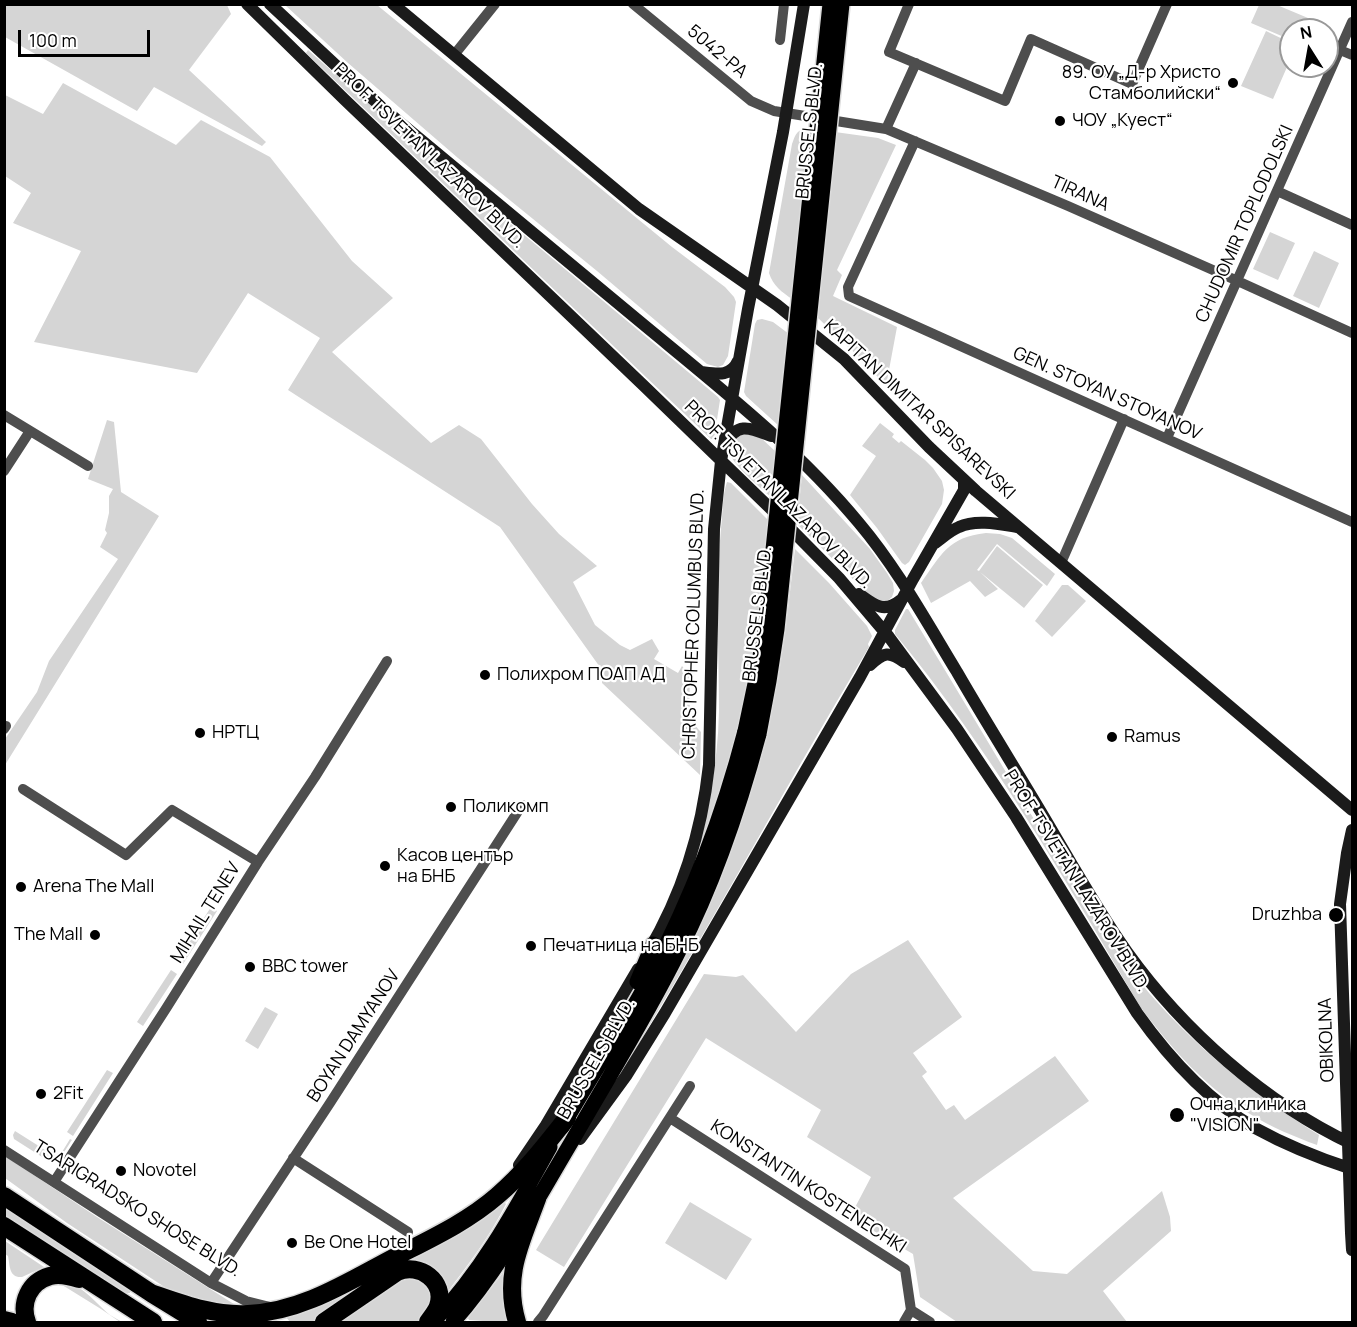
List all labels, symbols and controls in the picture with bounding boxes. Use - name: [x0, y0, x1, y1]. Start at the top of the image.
- scale bar: [21, 18, 153, 56]
- north arrow: [1279, 18, 1339, 78]
- text: N: [1298, 20, 1314, 44]
- street label: 5042-РА: [683, 21, 751, 83]
- text: 100 m: [29, 28, 77, 52]
- street label: PROF. TSVETAN LAZAROV BLVD.: [329, 59, 529, 253]
- street label: BRUSSELS BLVD.: [792, 62, 828, 200]
- place label: 89. ОУ „Д-р Христо Стамболийски“: [1062, 62, 1221, 104]
- marker: 89. ОУ „Д-р Христо Стамболийски“: [1226, 76, 1240, 90]
- place label: ЧОУ „Куест“: [1072, 110, 1173, 132]
- marker: ЧОУ „Куест“: [1053, 114, 1067, 128]
- street label: CHUDOMIR TOPLODOLSKI: [1192, 122, 1298, 326]
- street label: TIRANA: [1048, 172, 1112, 216]
- street label: KAPITAN DIMITAR SPISAREVSKI: [819, 315, 1019, 505]
- street label: GEN. STOYAN STOYANOV: [1009, 343, 1205, 445]
- street label: PROF. TSVETAN LAZAROV BLVD.: [679, 396, 877, 594]
- street label: CHRISTOPHER COLUMBUS BLVD.: [678, 489, 710, 759]
- street label: BRUSSELS BLVD.: [739, 545, 777, 683]
- place label: Полихром ПОАП АД: [497, 664, 665, 686]
- marker: Полихром ПОАП АД: [478, 668, 492, 682]
- place label: НРТЦ: [212, 722, 259, 744]
- marker: НРТЦ: [193, 726, 207, 740]
- place label: Ramus: [1124, 726, 1181, 748]
- marker: Ramus: [1105, 730, 1119, 744]
- street label: PROF. TSVETAN LAZAROV BLVD.: [999, 766, 1153, 996]
- place label: Поликомп: [463, 796, 549, 818]
- marker: Поликомп: [444, 800, 458, 814]
- place label: Касов център на БНБ: [397, 845, 513, 888]
- street label: MIHAIL TENEV: [167, 859, 245, 967]
- marker: Касов център на БНБ: [378, 859, 392, 873]
- place label: Arena The Mall: [33, 876, 154, 898]
- marker: Arena The Mall: [14, 880, 28, 894]
- place label: Druzhba: [1252, 904, 1322, 926]
- marker: Druzhba: [1327, 906, 1345, 924]
- place label: The Mall: [14, 924, 83, 946]
- marker: The Mall: [88, 928, 102, 942]
- place label: Печатница на БНБ: [543, 935, 699, 957]
- marker: Печатница на БНБ: [524, 939, 538, 953]
- place label: BBC tower: [262, 956, 348, 978]
- marker: BBC tower: [243, 960, 257, 974]
- street label: BOYAN DAMYANOV: [303, 966, 405, 1106]
- street label: BRUSSELS BLVD.: [554, 995, 640, 1123]
- street label: OBIKOLNA: [1315, 998, 1339, 1082]
- place label: 2Fit: [53, 1083, 84, 1105]
- marker: 2Fit: [34, 1087, 48, 1101]
- place label: Очна клиника "VISION": [1190, 1094, 1306, 1136]
- marker: Очна клиника "VISION": [1168, 1106, 1186, 1124]
- street label: KONSTANTIN KOSTENECHKI: [706, 1116, 910, 1258]
- street label: TSARIGRADSKO SHOSE BLVD.: [29, 1136, 245, 1282]
- place label: Novotel: [133, 1160, 197, 1182]
- marker: Novotel: [114, 1164, 128, 1178]
- place label: Be One Hotel: [304, 1232, 411, 1254]
- marker: Be One Hotel: [285, 1236, 299, 1250]

